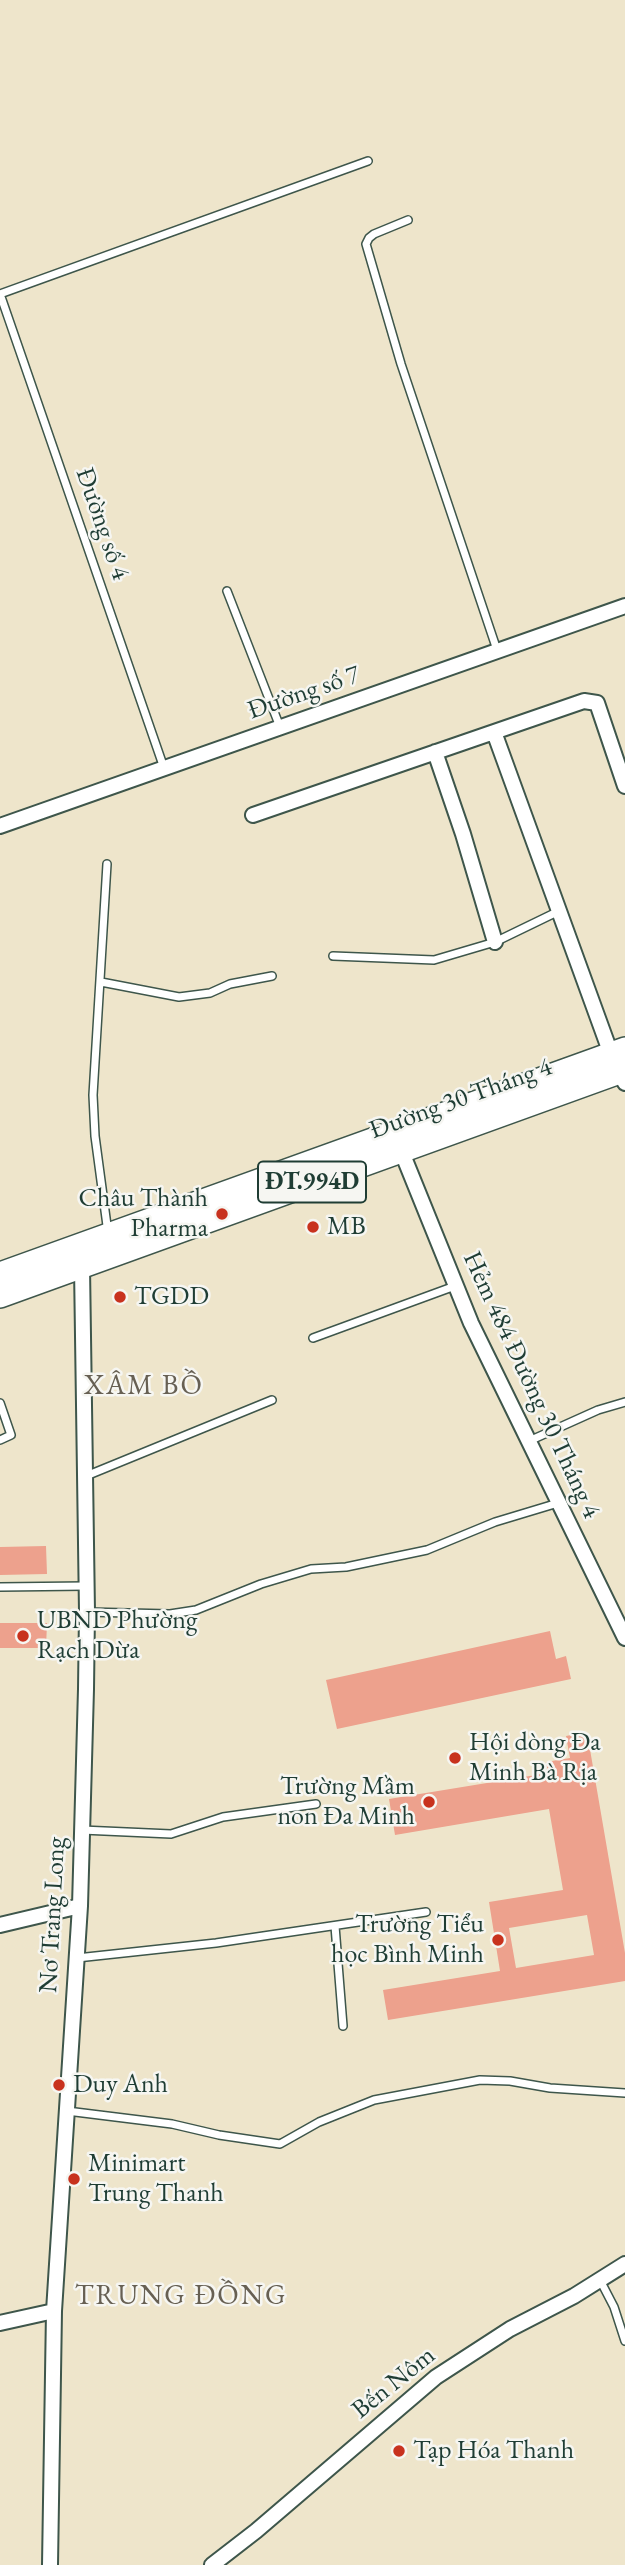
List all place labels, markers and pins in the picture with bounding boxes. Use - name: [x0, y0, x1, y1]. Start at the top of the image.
- place label: Châu Thành Pharma: [79, 1183, 208, 1244]
- marker: Châu Thành Pharma: [214, 1206, 230, 1222]
- place label: MB: [327, 1211, 366, 1243]
- marker: MB: [305, 1219, 321, 1235]
- place label: TGDD: [134, 1281, 209, 1313]
- marker: TGDD: [112, 1289, 128, 1305]
- place label: UBND Phường Rạch Dừa: [37, 1605, 197, 1666]
- marker: UBND Phường Rạch Dừa: [15, 1628, 31, 1644]
- place label: Hội dòng Đa Minh Bà Rịa: [469, 1727, 601, 1788]
- marker: Hội dòng Đa Minh Bà Rịa: [447, 1750, 463, 1766]
- place label: Trường Mầm non Đa Minh: [277, 1771, 415, 1832]
- marker: Trường Mầm non Đa Minh: [421, 1794, 437, 1810]
- place label: Trường Tiểu học Bình Minh: [331, 1909, 484, 1970]
- marker: Trường Tiểu học Bình Minh: [490, 1932, 506, 1948]
- place label: Duy Anh: [73, 2069, 168, 2101]
- marker: Duy Anh: [51, 2077, 67, 2093]
- place label: Minimart Trung Thanh: [88, 2148, 224, 2210]
- marker: Minimart Trung Thanh: [66, 2171, 82, 2187]
- place label: Tạp Hóa Thanh: [413, 2435, 574, 2467]
- marker: Tạp Hóa Thanh: [391, 2443, 407, 2459]

